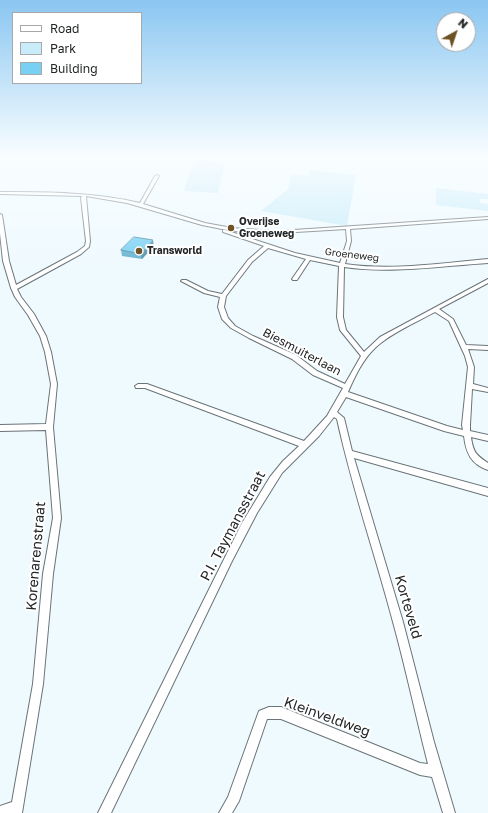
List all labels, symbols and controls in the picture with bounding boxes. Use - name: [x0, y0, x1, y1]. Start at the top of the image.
- legend: [12, 12, 142, 84]
- north arrow: [436, 12, 476, 52]
- text: N: [456, 16, 471, 31]
- text: Road: [50, 21, 79, 36]
- text: Park: [50, 41, 76, 56]
- text: Building: [50, 61, 98, 76]
- place label: Overijse Groeneweg: [239, 216, 294, 240]
- marker: Overijse Groeneweg: [226, 223, 236, 233]
- place label: Transworld: [147, 245, 202, 257]
- marker: Transworld: [134, 246, 144, 256]
- street label: Groeneweg: [324, 246, 380, 264]
- street label: Biesmuiterlaan: [260, 325, 344, 379]
- street label: P.I. Taymansstraat: [197, 468, 269, 584]
- street label: Korenarenstraat: [23, 501, 49, 611]
- street label: Korteveld: [391, 573, 425, 641]
- street label: Kleinveldweg: [282, 694, 372, 740]

